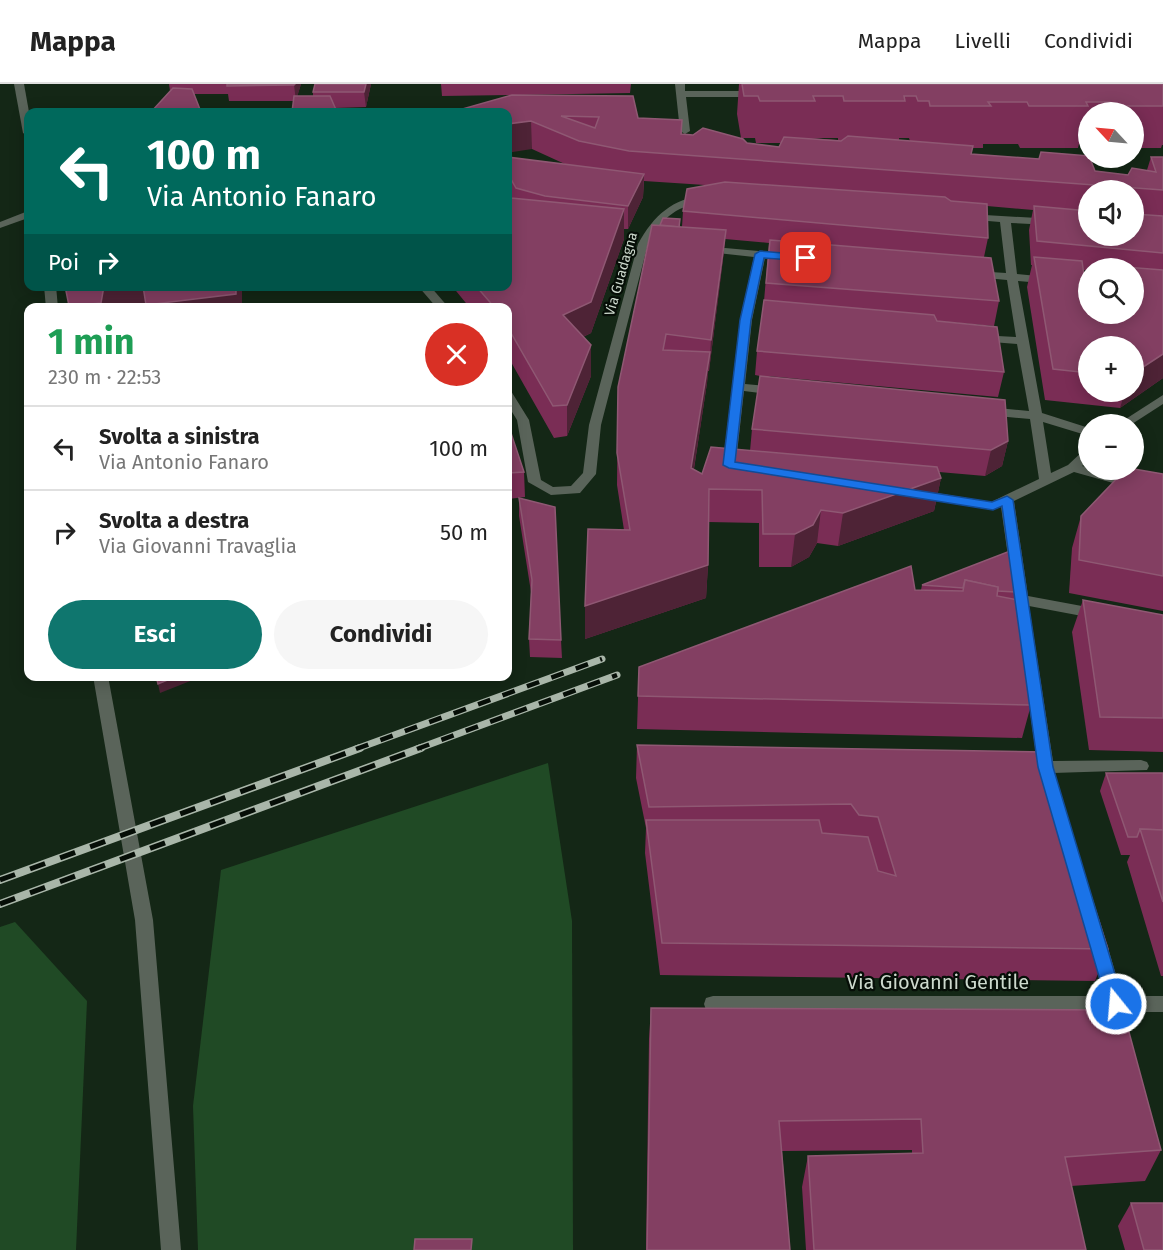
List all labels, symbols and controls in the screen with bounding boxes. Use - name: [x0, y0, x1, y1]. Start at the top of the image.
- text: Mappa: [30, 25, 116, 58]
- text: Mappa: [858, 28, 922, 54]
- text: Livelli: [955, 28, 1011, 54]
- text: Condividi: [1044, 28, 1133, 54]
- north arrow: [1078, 102, 1144, 168]
- map controls: [1078, 102, 1144, 480]
- text: 100 m: [147, 130, 261, 180]
- icon: left: [48, 132, 126, 210]
- button: sound: [1078, 180, 1144, 246]
- text: Via Antonio Fanaro: [147, 181, 376, 213]
- street label: Via Guadagna: [601, 230, 641, 318]
- pin: [780, 232, 831, 283]
- icon: arrive: [789, 241, 822, 274]
- icon: right: [91, 246, 124, 279]
- text: Poi: [48, 249, 79, 276]
- button: search: [1078, 258, 1144, 324]
- text: 1 min: [48, 320, 135, 364]
- button: close: [425, 323, 488, 386]
- button: +: [1078, 336, 1144, 402]
- text: 230 m · 22:53: [48, 365, 161, 389]
- button: −: [1078, 414, 1144, 480]
- text: Svolta a sinistra: [99, 423, 260, 450]
- icon: left: [48, 432, 81, 465]
- text: 100 m: [429, 435, 488, 462]
- text: Via Antonio Fanaro: [99, 450, 269, 474]
- text: Svolta a destra: [99, 507, 249, 534]
- icon: right: [48, 516, 81, 549]
- text: 50 m: [440, 519, 488, 546]
- text: Via Giovanni Travaglia: [99, 534, 297, 558]
- button: Esci: [48, 600, 262, 669]
- button: Condividi: [274, 600, 488, 669]
- street label: Via Giovanni Gentile: [847, 970, 1029, 994]
- position arrow: [1084, 972, 1148, 1036]

